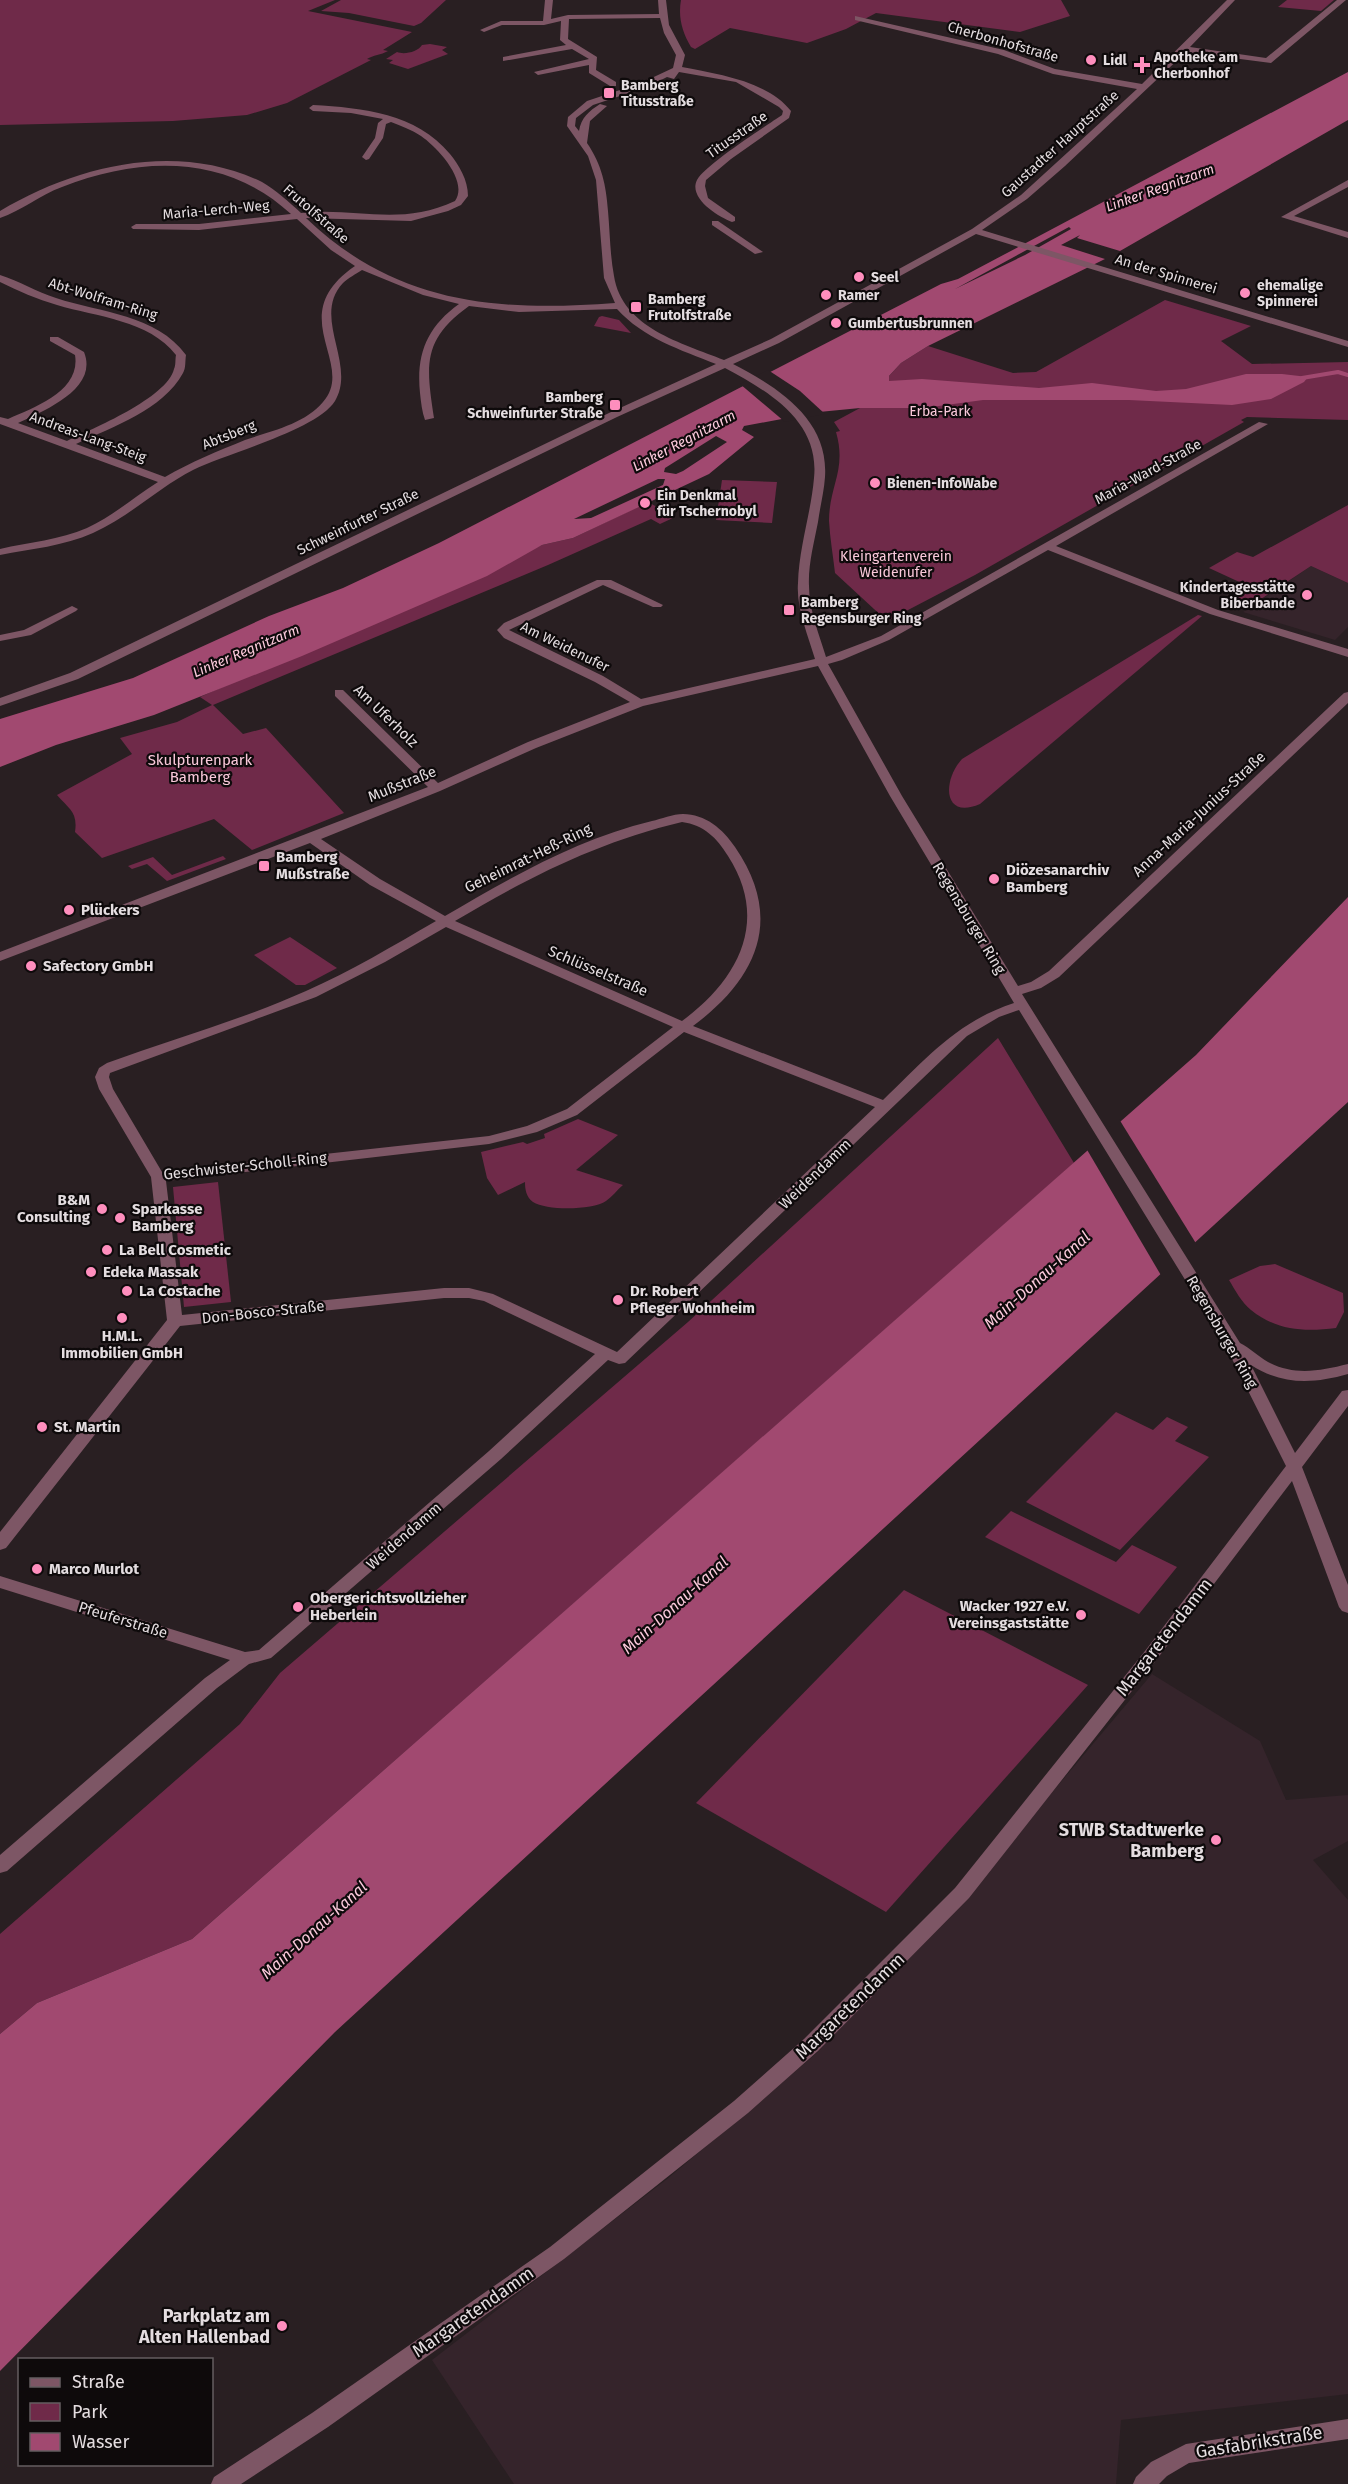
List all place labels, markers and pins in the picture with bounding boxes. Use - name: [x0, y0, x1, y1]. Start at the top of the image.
- place label: Apotheke am Cherbonhof: [1153, 49, 1238, 82]
- place label: Lidl: [1103, 52, 1128, 69]
- marker: Lidl: [1084, 53, 1098, 67]
- marker: Apotheke am Cherbonhof: [1135, 58, 1149, 72]
- place label: Bamberg Titusstraße: [621, 77, 694, 110]
- marker: Bamberg Titusstraße: [602, 86, 616, 100]
- place label: Seel: [871, 269, 899, 286]
- marker: Seel: [852, 270, 866, 284]
- place label: ehemalige Spinnerei: [1257, 277, 1323, 310]
- marker: ehemalige Spinnerei: [1238, 286, 1252, 300]
- place label: Ramer: [838, 287, 880, 304]
- marker: Ramer: [819, 288, 833, 302]
- place label: Bamberg Frutolfstraße: [648, 291, 732, 324]
- marker: Bamberg Frutolfstraße: [629, 300, 643, 314]
- place label: Gumbertusbrunnen: [848, 315, 973, 332]
- marker: Gumbertusbrunnen: [829, 316, 843, 330]
- place label: Bamberg Schweinfurter Straße: [467, 389, 603, 422]
- marker: Bamberg Schweinfurter Straße: [608, 398, 622, 412]
- place label: Bienen-InfoWabe: [887, 475, 998, 492]
- marker: Bienen-InfoWabe: [868, 476, 882, 490]
- place label: Ein Denkmal für Tschernobyl: [657, 487, 757, 520]
- marker: Ein Denkmal für Tschernobyl: [638, 496, 652, 510]
- place label: Kindertagesstätte Biberbande: [1180, 579, 1295, 612]
- marker: Kindertagesstätte Biberbande: [1300, 588, 1314, 602]
- place label: Bamberg Regensburger Ring: [801, 594, 922, 627]
- marker: Bamberg Regensburger Ring: [782, 603, 796, 617]
- place label: Bamberg Mußstraße: [276, 848, 350, 883]
- marker: Bamberg Mußstraße: [257, 859, 271, 873]
- place label: Diözesanarchiv Bamberg: [1006, 861, 1109, 896]
- marker: Diözesanarchiv Bamberg: [987, 872, 1001, 886]
- place label: Plückers: [81, 901, 140, 919]
- marker: Plückers: [62, 903, 76, 917]
- place label: Safectory GmbH: [43, 957, 153, 975]
- marker: Safectory GmbH: [24, 959, 38, 973]
- place label: B&M Consulting: [17, 1191, 91, 1226]
- place label: Sparkasse Bamberg: [132, 1200, 202, 1235]
- marker: B&M Consulting: [95, 1202, 109, 1216]
- marker: Sparkasse Bamberg: [113, 1211, 127, 1225]
- place label: La Bell Cosmetic: [119, 1241, 232, 1259]
- marker: La Bell Cosmetic: [100, 1243, 114, 1257]
- place label: Edeka Massak: [103, 1263, 199, 1281]
- marker: Edeka Massak: [84, 1265, 98, 1279]
- place label: La Costache: [139, 1282, 221, 1300]
- place label: Dr. Robert Pfleger Wohnheim: [630, 1282, 755, 1317]
- marker: La Costache: [120, 1284, 134, 1298]
- marker: Dr. Robert Pfleger Wohnheim: [611, 1293, 625, 1307]
- marker: H.M.L. Immobilien GmbH: [115, 1311, 129, 1325]
- place label: H.M.L. Immobilien GmbH: [61, 1327, 183, 1362]
- place label: St. Martin: [54, 1418, 120, 1436]
- marker: St. Martin: [35, 1420, 49, 1434]
- place label: Marco Murlot: [49, 1560, 139, 1578]
- marker: Marco Murlot: [30, 1562, 44, 1576]
- place label: Obergerichtsvollzieher Heberlein: [310, 1589, 467, 1624]
- place label: Wacker 1927 e.V. Vereinsgaststätte: [948, 1597, 1069, 1632]
- marker: Obergerichtsvollzieher Heberlein: [291, 1600, 305, 1614]
- marker: Wacker 1927 e.V. Vereinsgaststätte: [1074, 1608, 1088, 1622]
- place label: STWB Stadtwerke Bamberg: [1059, 1819, 1204, 1862]
- marker: STWB Stadtwerke Bamberg: [1209, 1833, 1223, 1847]
- place label: Parkplatz am Alten Hallenbad: [138, 2305, 270, 2348]
- marker: Parkplatz am Alten Hallenbad: [275, 2319, 289, 2333]

